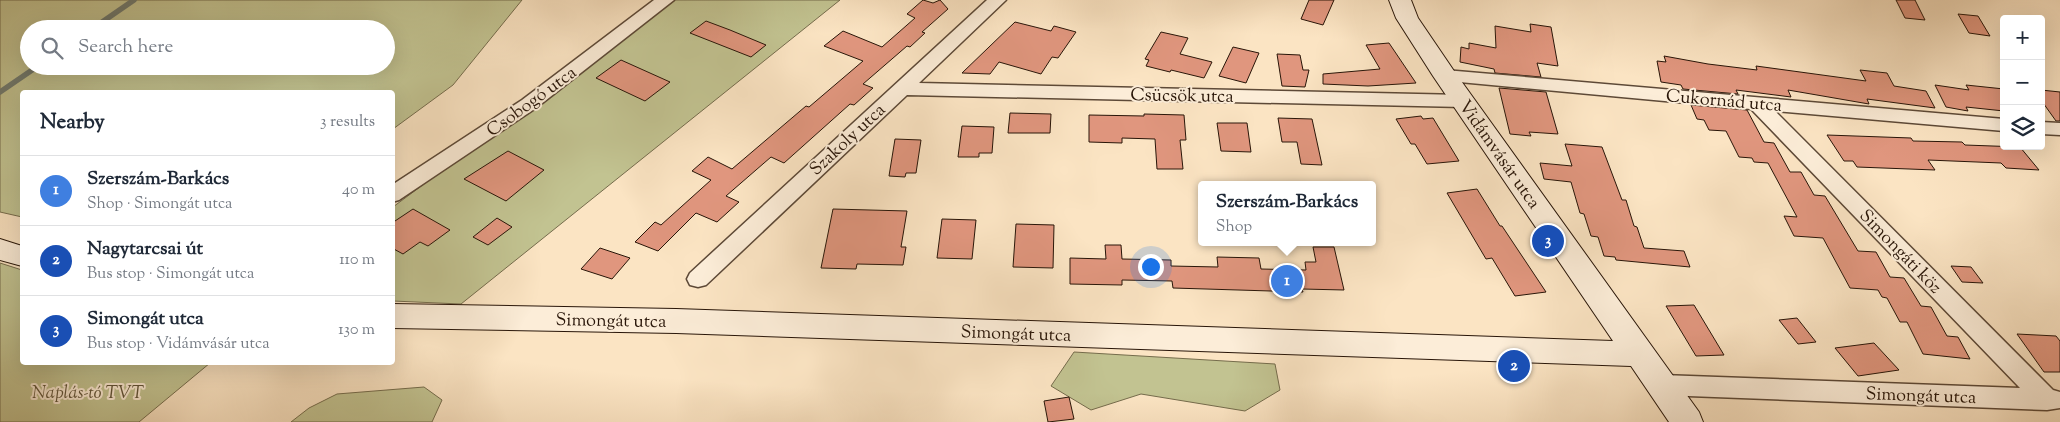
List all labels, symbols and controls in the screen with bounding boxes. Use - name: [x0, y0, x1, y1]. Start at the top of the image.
- map controls: [2000, 15, 2045, 150]
- button: +: [2000, 15, 2045, 60]
- search box: [20, 20, 395, 75]
- icon: search: [38, 34, 66, 62]
- text: Search here: [78, 34, 173, 61]
- button: −: [2000, 60, 2045, 105]
- street label: Csobogó utca: [482, 61, 583, 144]
- street label: Csücsök utca: [1130, 83, 1234, 111]
- street label: Cukornád utca: [1665, 84, 1783, 120]
- street label: Vidámvásár utca: [1451, 95, 1546, 215]
- street label: Szakoly utca: [805, 98, 892, 183]
- button: layers: [2000, 105, 2045, 150]
- text: Nearby: [40, 108, 105, 138]
- text: 3 results: [320, 111, 375, 134]
- text: Szerszám-Barkács: [87, 166, 229, 193]
- text: 1: [53, 179, 59, 202]
- text: 40 m: [342, 179, 375, 202]
- popup: [1198, 181, 1376, 246]
- text: Szerszám-Barkács: [1216, 189, 1358, 216]
- text: Shop · Simongát utca: [87, 193, 233, 216]
- street label: Simongáti köz: [1852, 204, 1947, 301]
- text: Shop: [1216, 216, 1252, 239]
- pin: 3: [1532, 222, 1564, 260]
- text: Nagytarcsai út: [87, 236, 203, 263]
- text: 2: [52, 249, 60, 272]
- text: 110 m: [339, 249, 375, 272]
- your location: [1138, 254, 1164, 280]
- pin: 1: [1271, 262, 1303, 300]
- text: Bus stop · Simongát utca: [87, 263, 254, 286]
- text: Simongát utca: [87, 306, 204, 333]
- street label: Simongát utca: [555, 308, 667, 336]
- text: 3: [53, 319, 59, 342]
- text: 130 m: [338, 319, 375, 342]
- street label: Simongát utca: [960, 320, 1072, 350]
- text: Bus stop · Vidámvásár utca: [87, 333, 270, 356]
- pin: 2: [1498, 347, 1530, 385]
- park label: Naplás-tó TVT: [32, 381, 144, 407]
- street label: Simongát utca: [1865, 382, 1977, 412]

